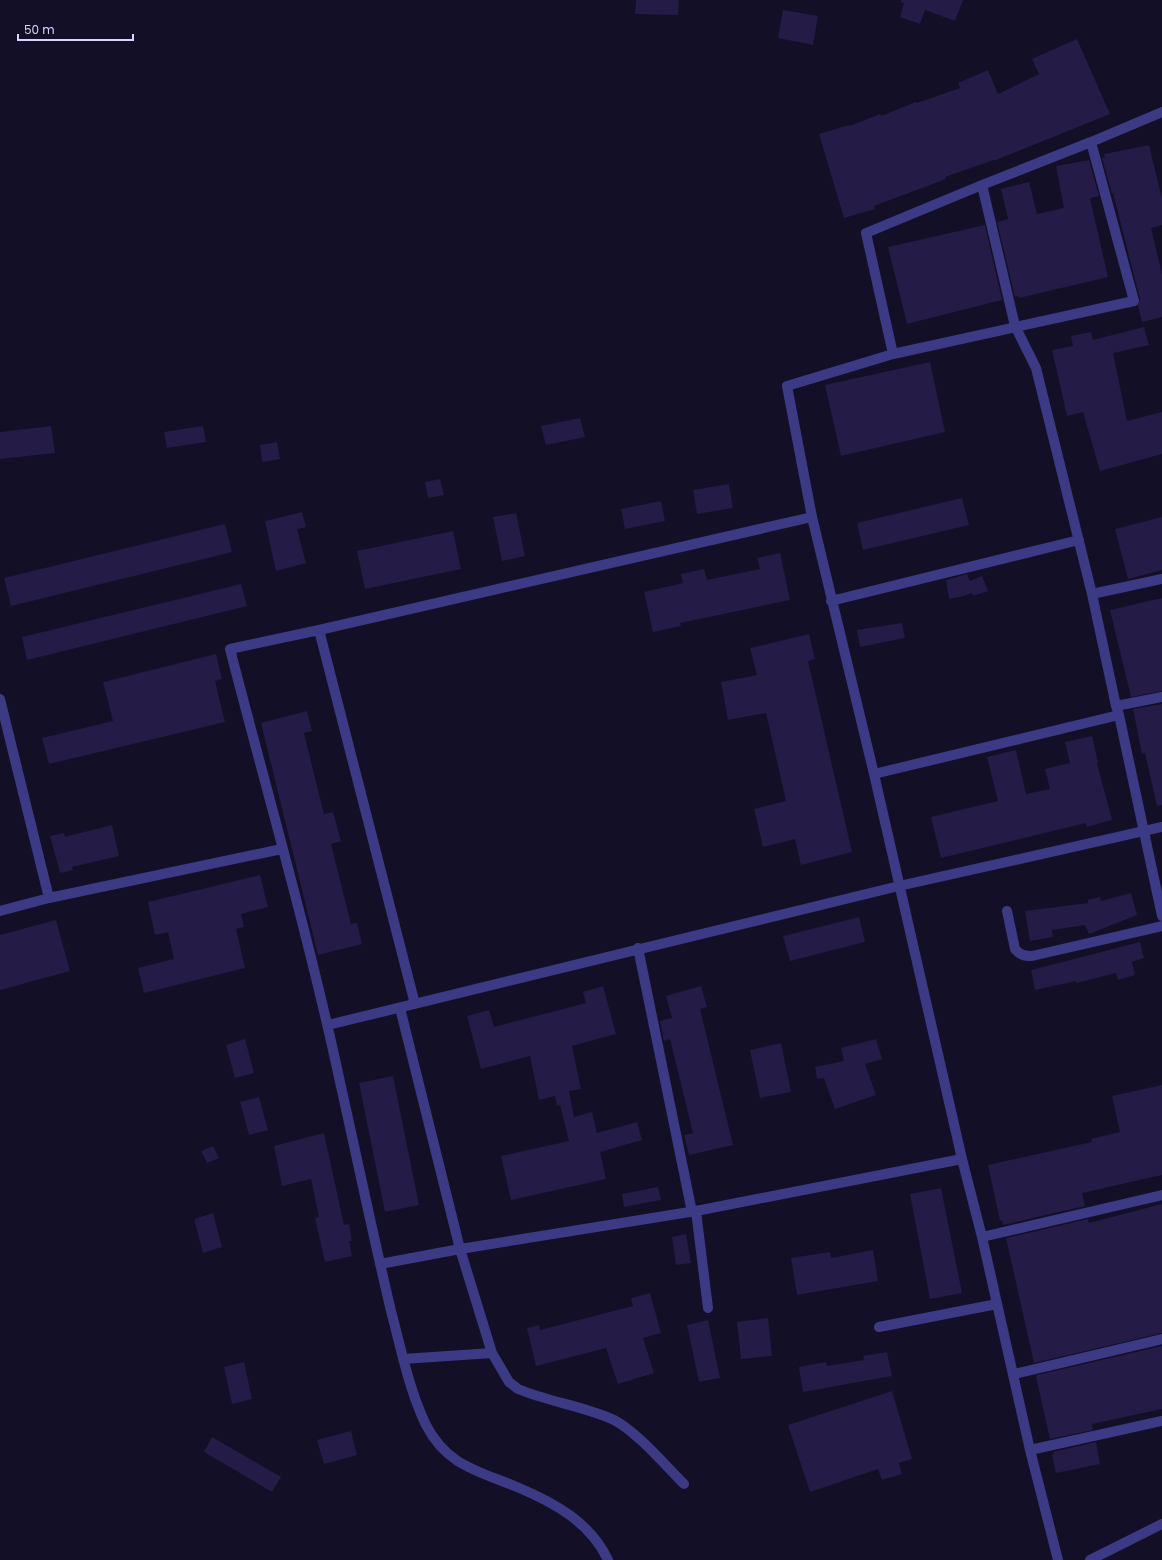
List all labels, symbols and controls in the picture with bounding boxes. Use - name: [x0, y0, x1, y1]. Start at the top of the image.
- scale bar: [18, 16, 133, 42]
- text: 50 m: [24, 21, 55, 38]

